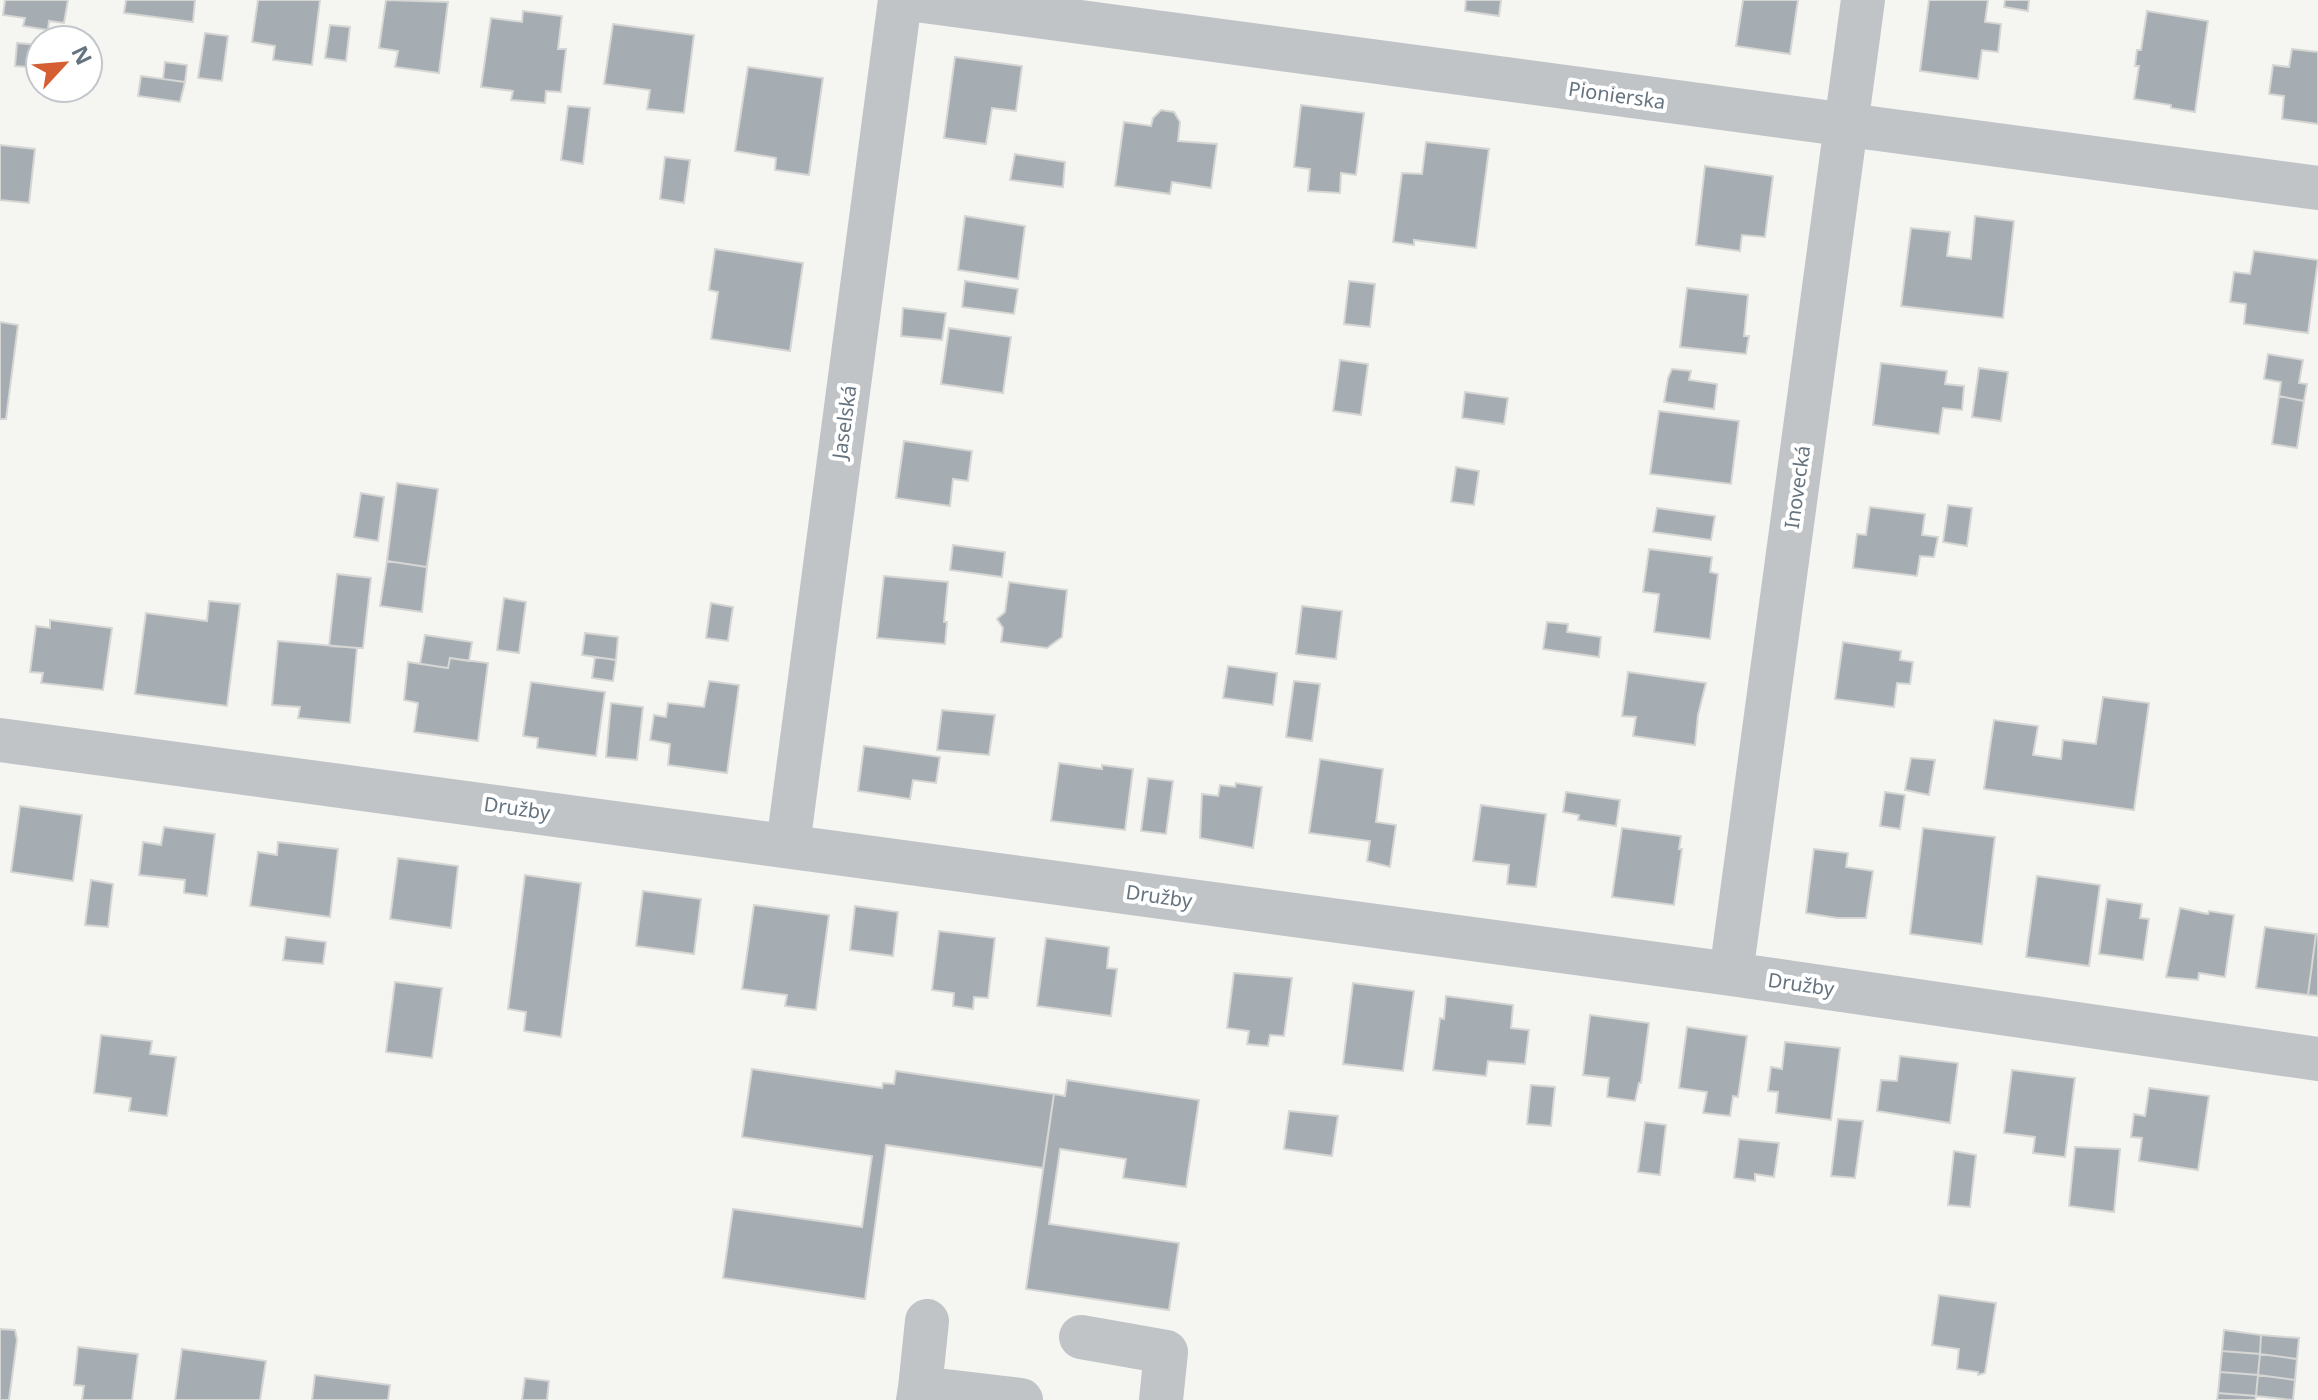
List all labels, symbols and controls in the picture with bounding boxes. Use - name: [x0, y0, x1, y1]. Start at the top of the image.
- north arrow: [24, 24, 104, 104]
- text: N: [65, 40, 100, 69]
- street label: Pionierska: [1567, 75, 1667, 115]
- street label: Jaselská: [825, 383, 863, 463]
- street label: Inovecká: [1778, 444, 1816, 530]
- street label: Družby: [482, 790, 553, 826]
- street label: Družby: [1124, 878, 1195, 914]
- street label: Družby: [1766, 966, 1837, 1002]

